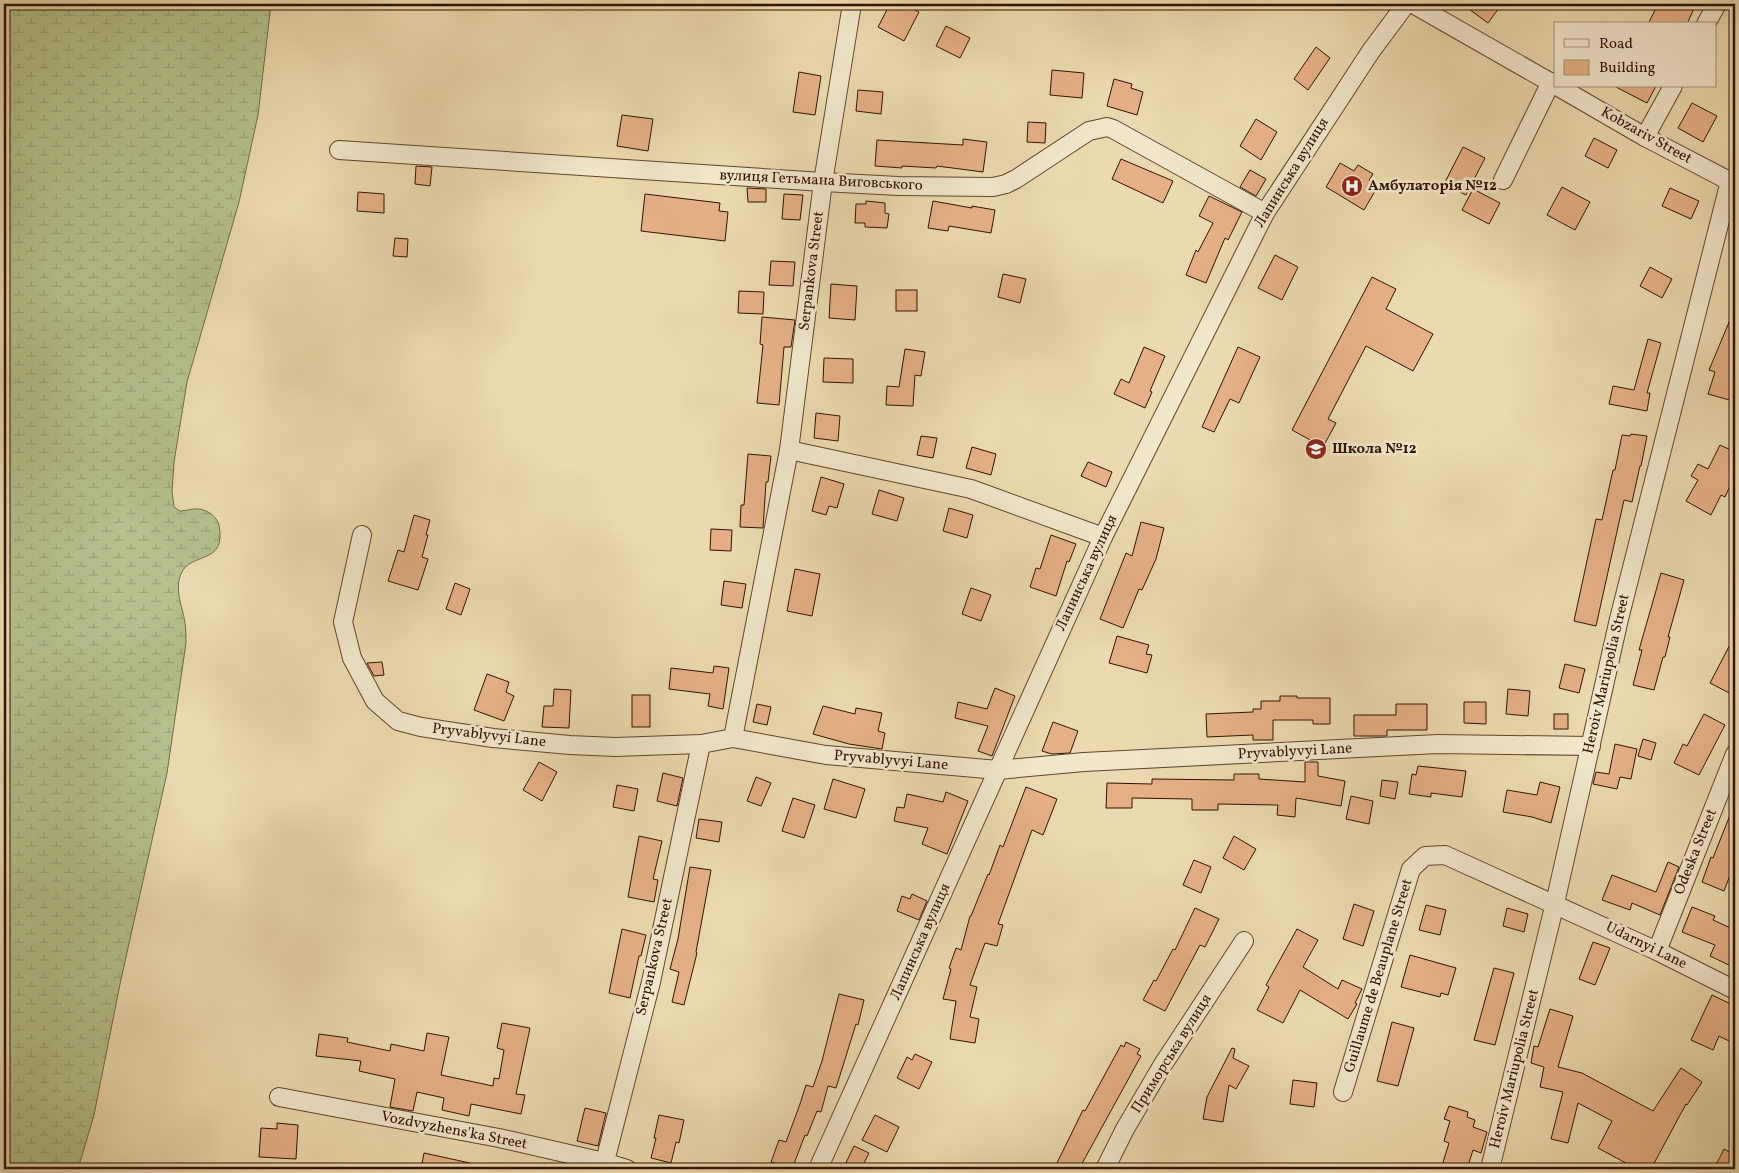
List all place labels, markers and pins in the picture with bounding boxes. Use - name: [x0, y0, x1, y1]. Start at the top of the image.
- hospital icon: Амбулаторія №12: [1340, 174, 1364, 198]
- place label: Амбулаторія №12: [1368, 176, 1497, 197]
- school or university icon: Школа №12: [1304, 437, 1328, 461]
- place label: Школа №12: [1332, 439, 1417, 460]

